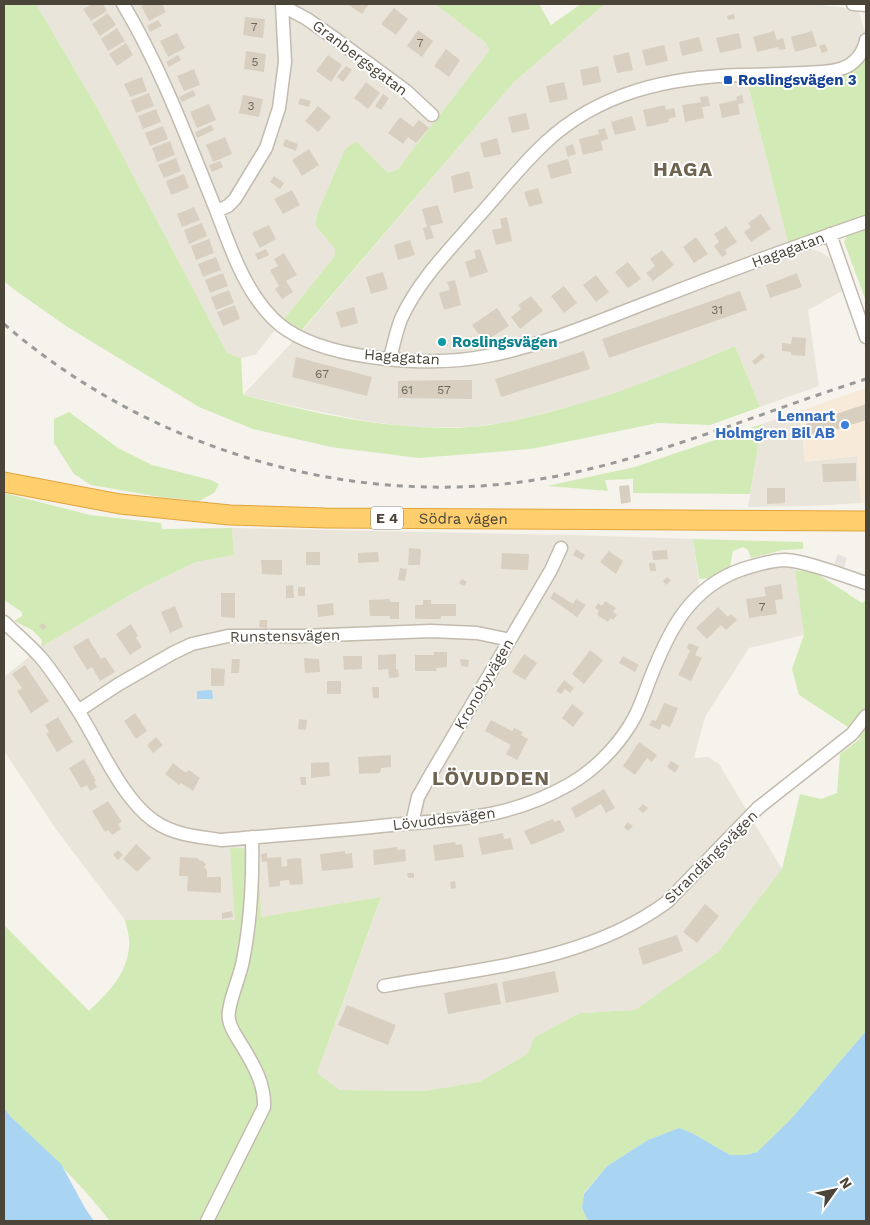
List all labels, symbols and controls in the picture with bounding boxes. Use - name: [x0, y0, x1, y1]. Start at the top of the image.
- street label: Granbergsgatan: [309, 16, 411, 100]
- house number: 7: [251, 20, 258, 34]
- house number: 7: [417, 36, 424, 50]
- house number: 5: [252, 55, 259, 69]
- place label: Roslingsvägen 3: [738, 71, 857, 89]
- marker: Roslingsvägen 3: [722, 74, 734, 86]
- house number: 3: [248, 99, 255, 113]
- district label: HAGA: [653, 157, 713, 181]
- street label: Hagagatan: [749, 229, 827, 271]
- house number: 31: [711, 303, 723, 317]
- place label: Roslingsvägen: [452, 333, 558, 351]
- marker: Roslingsvägen: [436, 336, 448, 348]
- street label: Hagagatan: [363, 345, 441, 369]
- house number: 67: [315, 367, 329, 381]
- house number: 61: [401, 383, 413, 397]
- house number: 57: [437, 383, 451, 397]
- place label: Lennart Holmgren Bil AB: [715, 407, 835, 442]
- marker: Lennart Holmgren Bil AB: [839, 419, 851, 431]
- road number: E 4: [371, 506, 403, 530]
- street label: Södra vägen: [419, 510, 508, 528]
- house number: 7: [759, 600, 766, 614]
- street label: Runstensvägen: [230, 626, 340, 646]
- street label: Kronobyvägen: [451, 635, 517, 733]
- district label: LÖVUDDEN: [432, 766, 550, 790]
- street label: Lövuddsvägen: [392, 804, 496, 834]
- street label: Strandängsvägen: [661, 807, 761, 907]
- north arrow: [810, 1165, 860, 1215]
- text: N: [836, 1174, 855, 1192]

